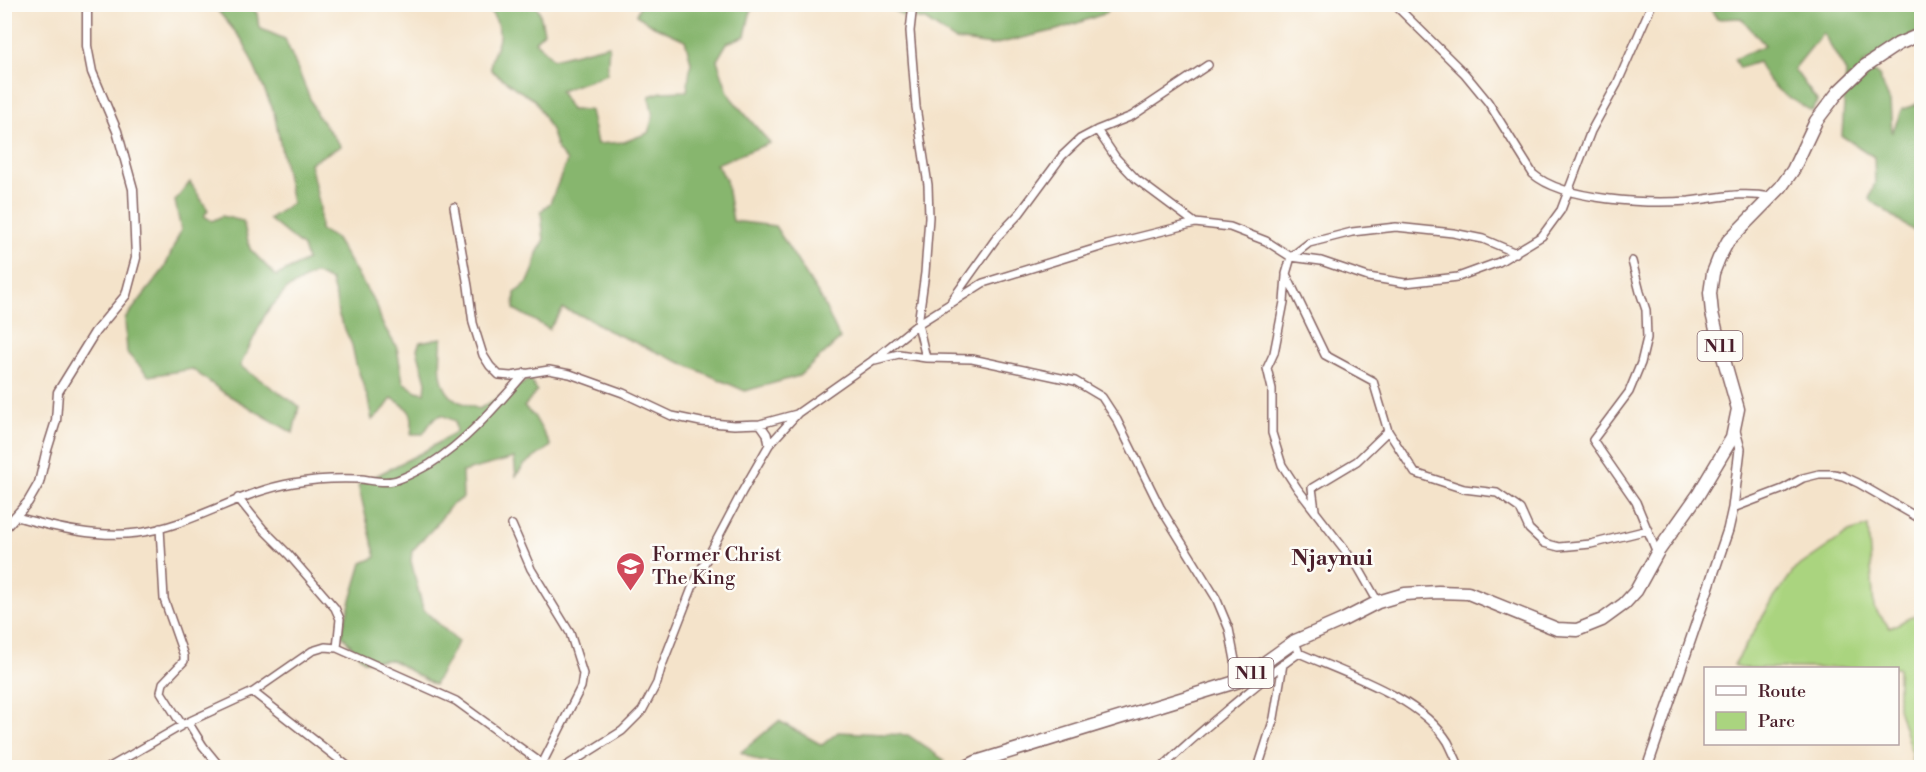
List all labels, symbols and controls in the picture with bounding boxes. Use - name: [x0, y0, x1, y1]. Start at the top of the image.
- road number: N11: [1698, 331, 1742, 361]
- place label: Former Christ The King: [652, 543, 782, 591]
- district label: Njaynui: [1291, 545, 1373, 572]
- school or university icon: Former Christ The King: [615, 550, 647, 592]
- road number: N11: [1228, 658, 1274, 688]
- legend: [1704, 667, 1899, 745]
- text: Route: [1758, 680, 1806, 703]
- text: Parc: [1758, 710, 1795, 733]

